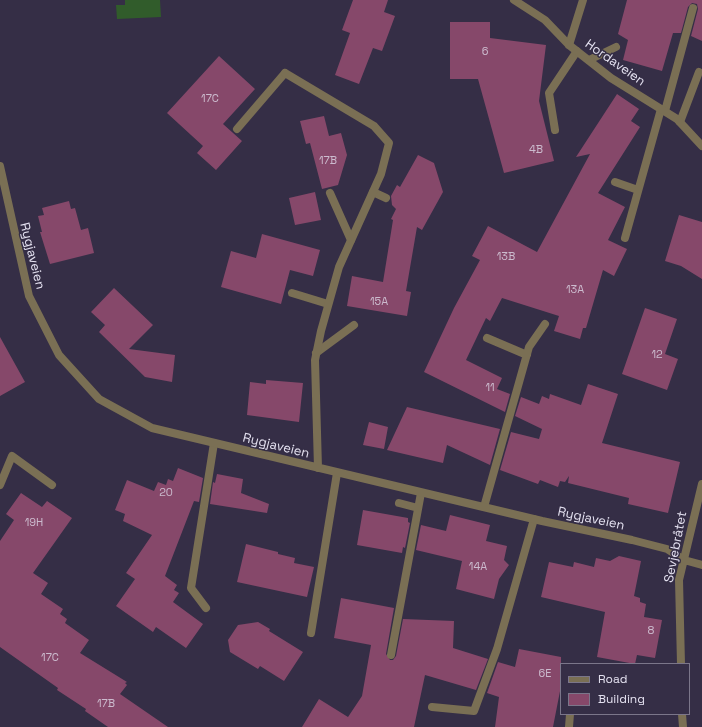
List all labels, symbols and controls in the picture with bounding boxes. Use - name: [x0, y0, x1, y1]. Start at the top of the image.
- street label: Hordaveien: [582, 37, 648, 89]
- house number: 6: [482, 45, 488, 59]
- house number: 17C: [201, 92, 219, 106]
- house number: 4B: [529, 143, 543, 157]
- house number: 17B: [319, 154, 337, 168]
- street label: Rygjaveien: [16, 221, 48, 291]
- house number: 13B: [497, 250, 515, 264]
- house number: 13A: [566, 283, 584, 297]
- house number: 15A: [370, 295, 388, 309]
- house number: 12: [651, 348, 663, 362]
- house number: 11: [485, 381, 495, 395]
- street label: Rygjaveien: [241, 430, 311, 462]
- house number: 20: [159, 486, 173, 500]
- street label: Rygjaveien: [556, 504, 626, 534]
- street label: Sevjebråtet: [661, 510, 691, 584]
- house number: 19H: [25, 516, 43, 530]
- house number: 14A: [469, 560, 487, 574]
- house number: 8: [648, 624, 654, 638]
- house number: 17C: [41, 651, 59, 665]
- legend: [560, 663, 690, 715]
- house number: 6E: [539, 667, 551, 681]
- text: Road: [598, 671, 627, 687]
- text: Building: [598, 691, 645, 707]
- house number: 17B: [97, 697, 115, 711]

